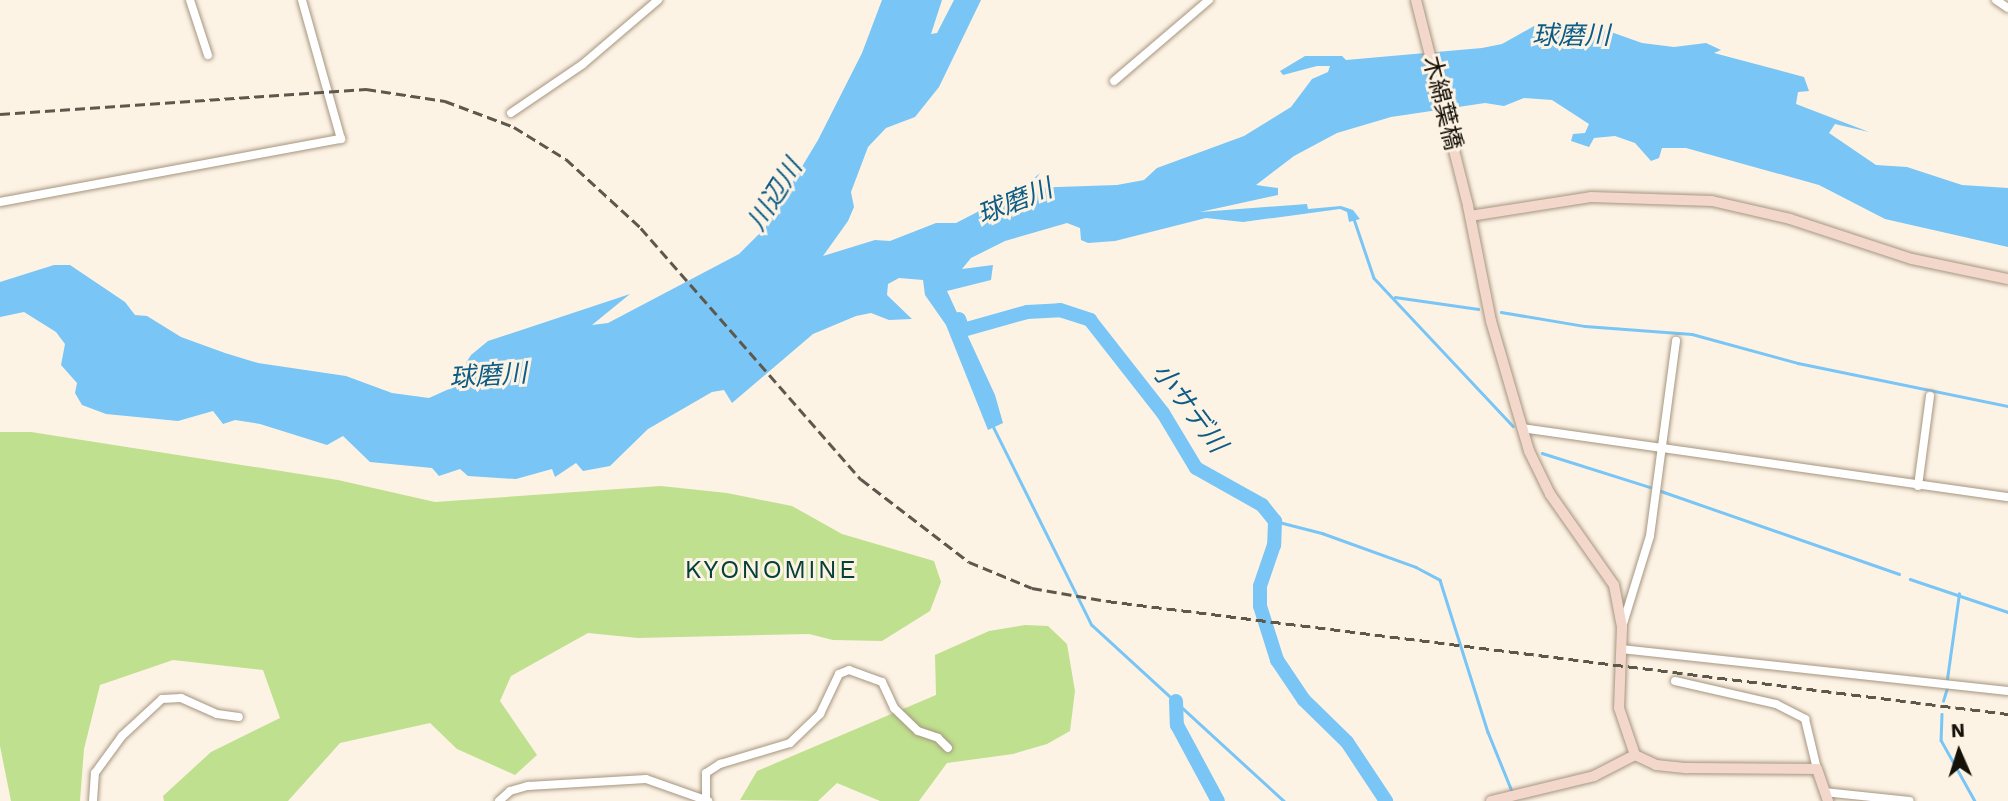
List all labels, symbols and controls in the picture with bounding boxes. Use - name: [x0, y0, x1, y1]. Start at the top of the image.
- water label: 球磨川: [1532, 20, 1610, 52]
- street label: 木綿葉橋: [1416, 53, 1468, 153]
- water label: 川辺川: [741, 154, 809, 236]
- water label: 球磨川: [973, 173, 1057, 231]
- water label: 小サデ川: [1145, 357, 1233, 459]
- water label: 球磨川: [448, 358, 528, 394]
- district label: KYONOMINE: [686, 554, 856, 586]
- north arrow: [1924, 717, 1994, 787]
- text: N: [1950, 719, 1966, 742]

